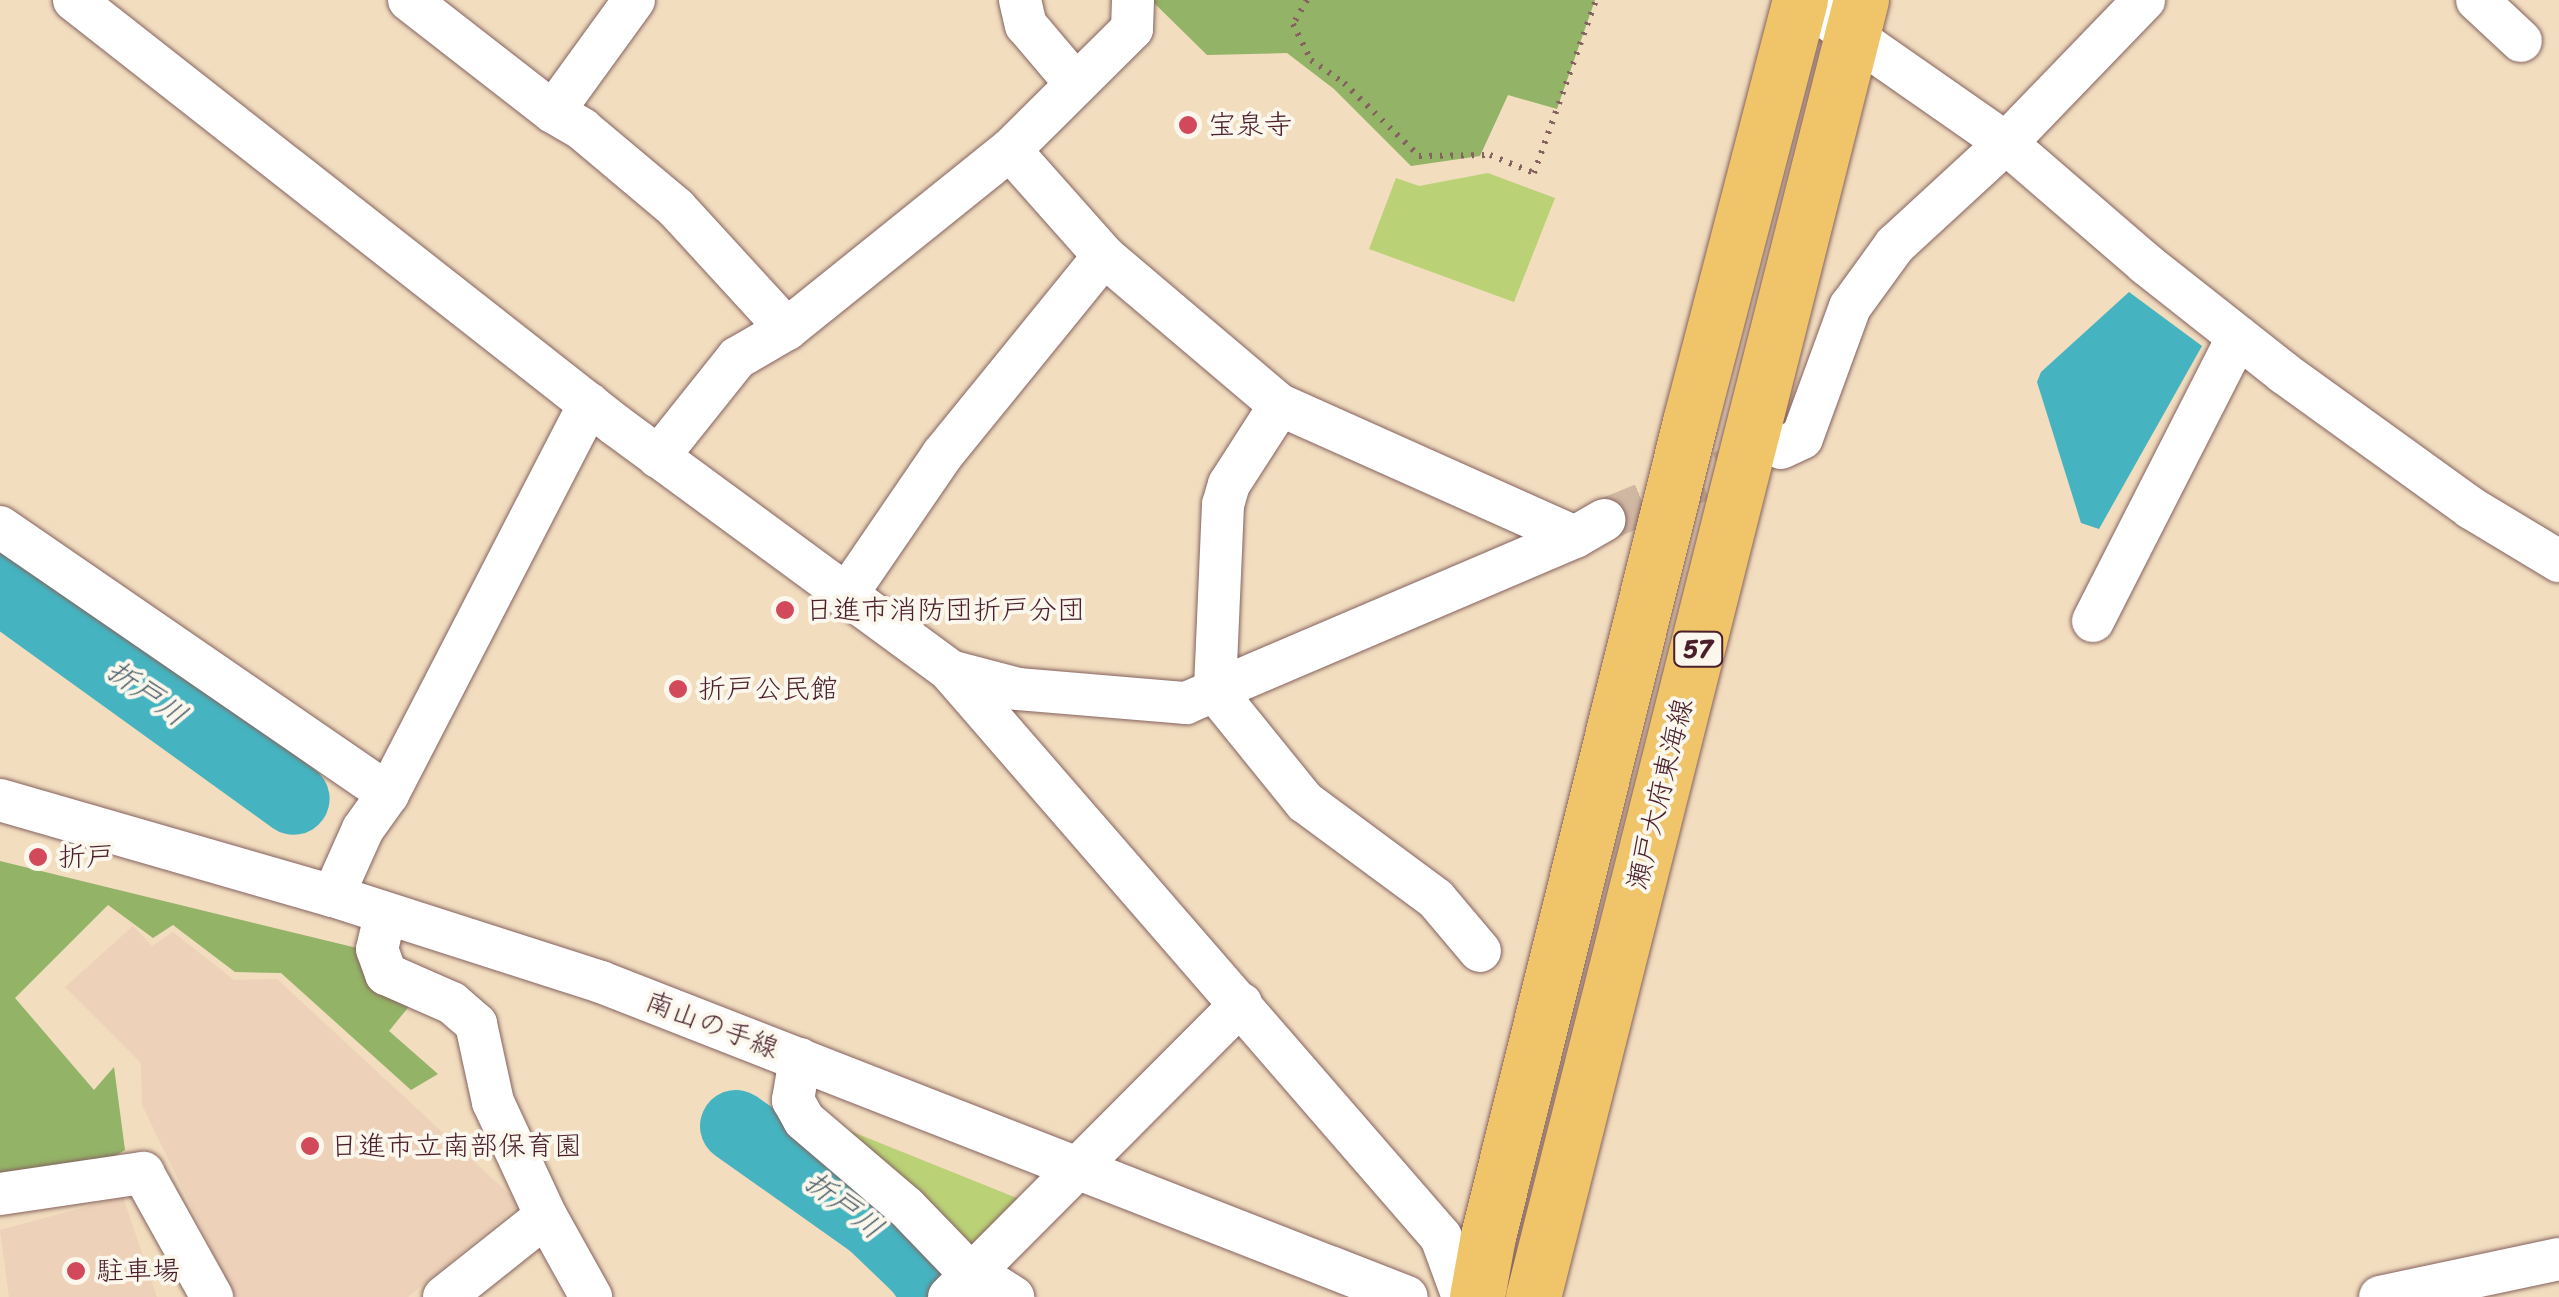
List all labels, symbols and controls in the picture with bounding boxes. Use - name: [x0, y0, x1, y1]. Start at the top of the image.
- place label: 宝泉寺: [1208, 108, 1292, 142]
- marker: 宝泉寺: [1177, 114, 1199, 136]
- place label: 日進市消防団折戸分団: [805, 593, 1085, 627]
- marker: 日進市消防団折戸分団: [774, 599, 796, 621]
- road number: 57: [1673, 629, 1723, 669]
- water label: 折戸川: [100, 652, 194, 734]
- place label: 折戸公民館: [698, 672, 838, 706]
- marker: 折戸公民館: [667, 678, 689, 700]
- street label: 瀬戸大府東海線: [1620, 695, 1700, 893]
- place label: 折戸: [58, 840, 114, 874]
- marker: 折戸: [27, 846, 49, 868]
- street label: 南山の手線: [641, 984, 783, 1066]
- place label: 日進市立南部保育園: [330, 1129, 582, 1163]
- marker: 日進市立南部保育園: [299, 1135, 321, 1157]
- water label: 折戸川: [797, 1163, 891, 1247]
- place label: 駐車場: [96, 1254, 180, 1288]
- marker: 駐車場: [65, 1260, 87, 1282]

